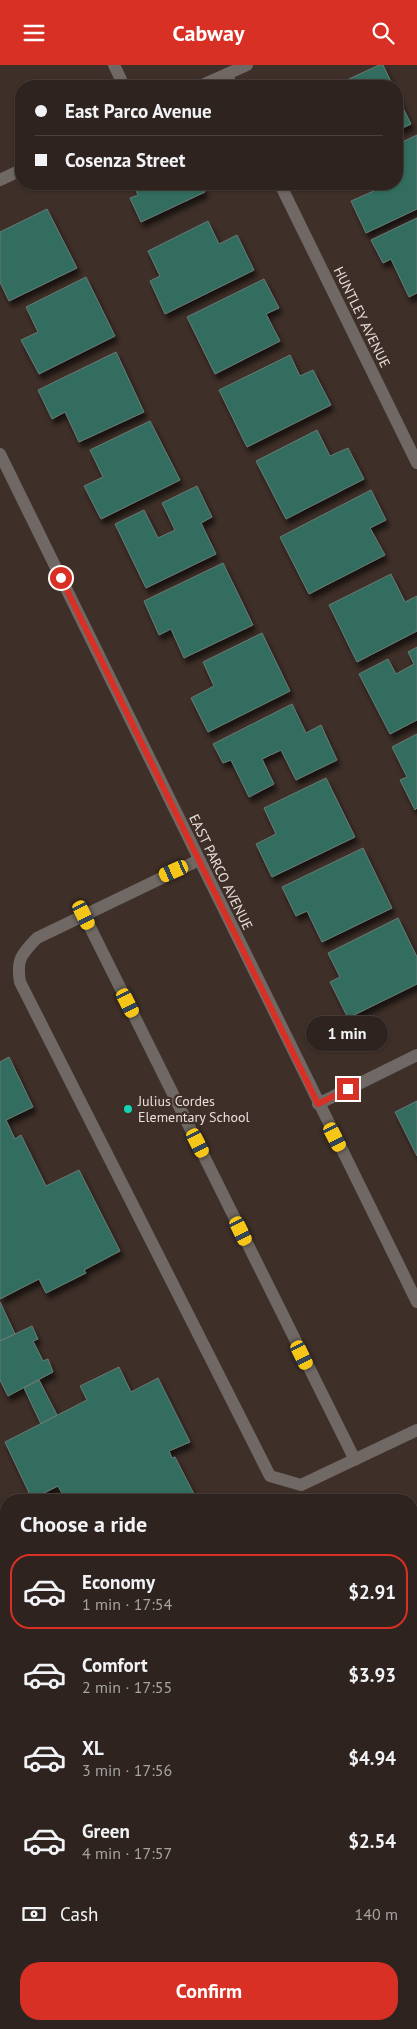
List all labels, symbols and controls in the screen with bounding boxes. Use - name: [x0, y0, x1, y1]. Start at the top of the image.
- icon: menu: [20, 19, 48, 47]
- text: Cabway: [173, 19, 244, 47]
- icon: search: [369, 19, 397, 47]
- text: East Parco Avenue: [65, 99, 212, 123]
- text: Cosenza Street: [65, 148, 185, 172]
- street label: HUNTLEY AVENUE: [330, 263, 394, 371]
- route start: [50, 567, 72, 589]
- street label: EAST PARCO AVENUE: [185, 811, 257, 933]
- car: [157, 858, 190, 884]
- car: [70, 898, 97, 932]
- car: [114, 986, 141, 1020]
- callout: 1 min: [307, 1017, 389, 1051]
- text: 1 min: [327, 1023, 367, 1043]
- route end: [337, 1078, 359, 1100]
- place label: Julius Cordes Elementary School: [137, 1092, 250, 1126]
- marker: Julius Cordes Elementary School: [122, 1103, 134, 1115]
- car: [321, 1120, 348, 1154]
- car: [184, 1126, 211, 1160]
- car: [227, 1214, 254, 1248]
- car: [288, 1338, 315, 1372]
- text: Choose a ride: [20, 1510, 147, 1538]
- icon: car: [22, 1569, 67, 1614]
- text: Economy: [82, 1570, 155, 1594]
- text: $2.91: [348, 1580, 396, 1604]
- text: 1 min · 17:54: [82, 1594, 172, 1614]
- icon: car: [22, 1652, 67, 1697]
- text: Comfort: [82, 1653, 148, 1677]
- text: $3.93: [348, 1663, 396, 1687]
- text: 2 min · 17:55: [82, 1677, 172, 1697]
- icon: car: [22, 1735, 67, 1780]
- text: XL: [82, 1736, 104, 1760]
- text: $4.94: [348, 1746, 396, 1770]
- text: 3 min · 17:56: [82, 1760, 172, 1780]
- icon: car: [22, 1818, 67, 1863]
- text: Green: [82, 1819, 130, 1843]
- text: $2.54: [348, 1829, 396, 1853]
- text: 4 min · 17:57: [82, 1843, 172, 1863]
- icon: cash: [20, 1900, 48, 1928]
- text: Cash: [60, 1902, 98, 1926]
- text: 140 m: [355, 1904, 398, 1924]
- button: Confirm: [20, 1962, 398, 2020]

